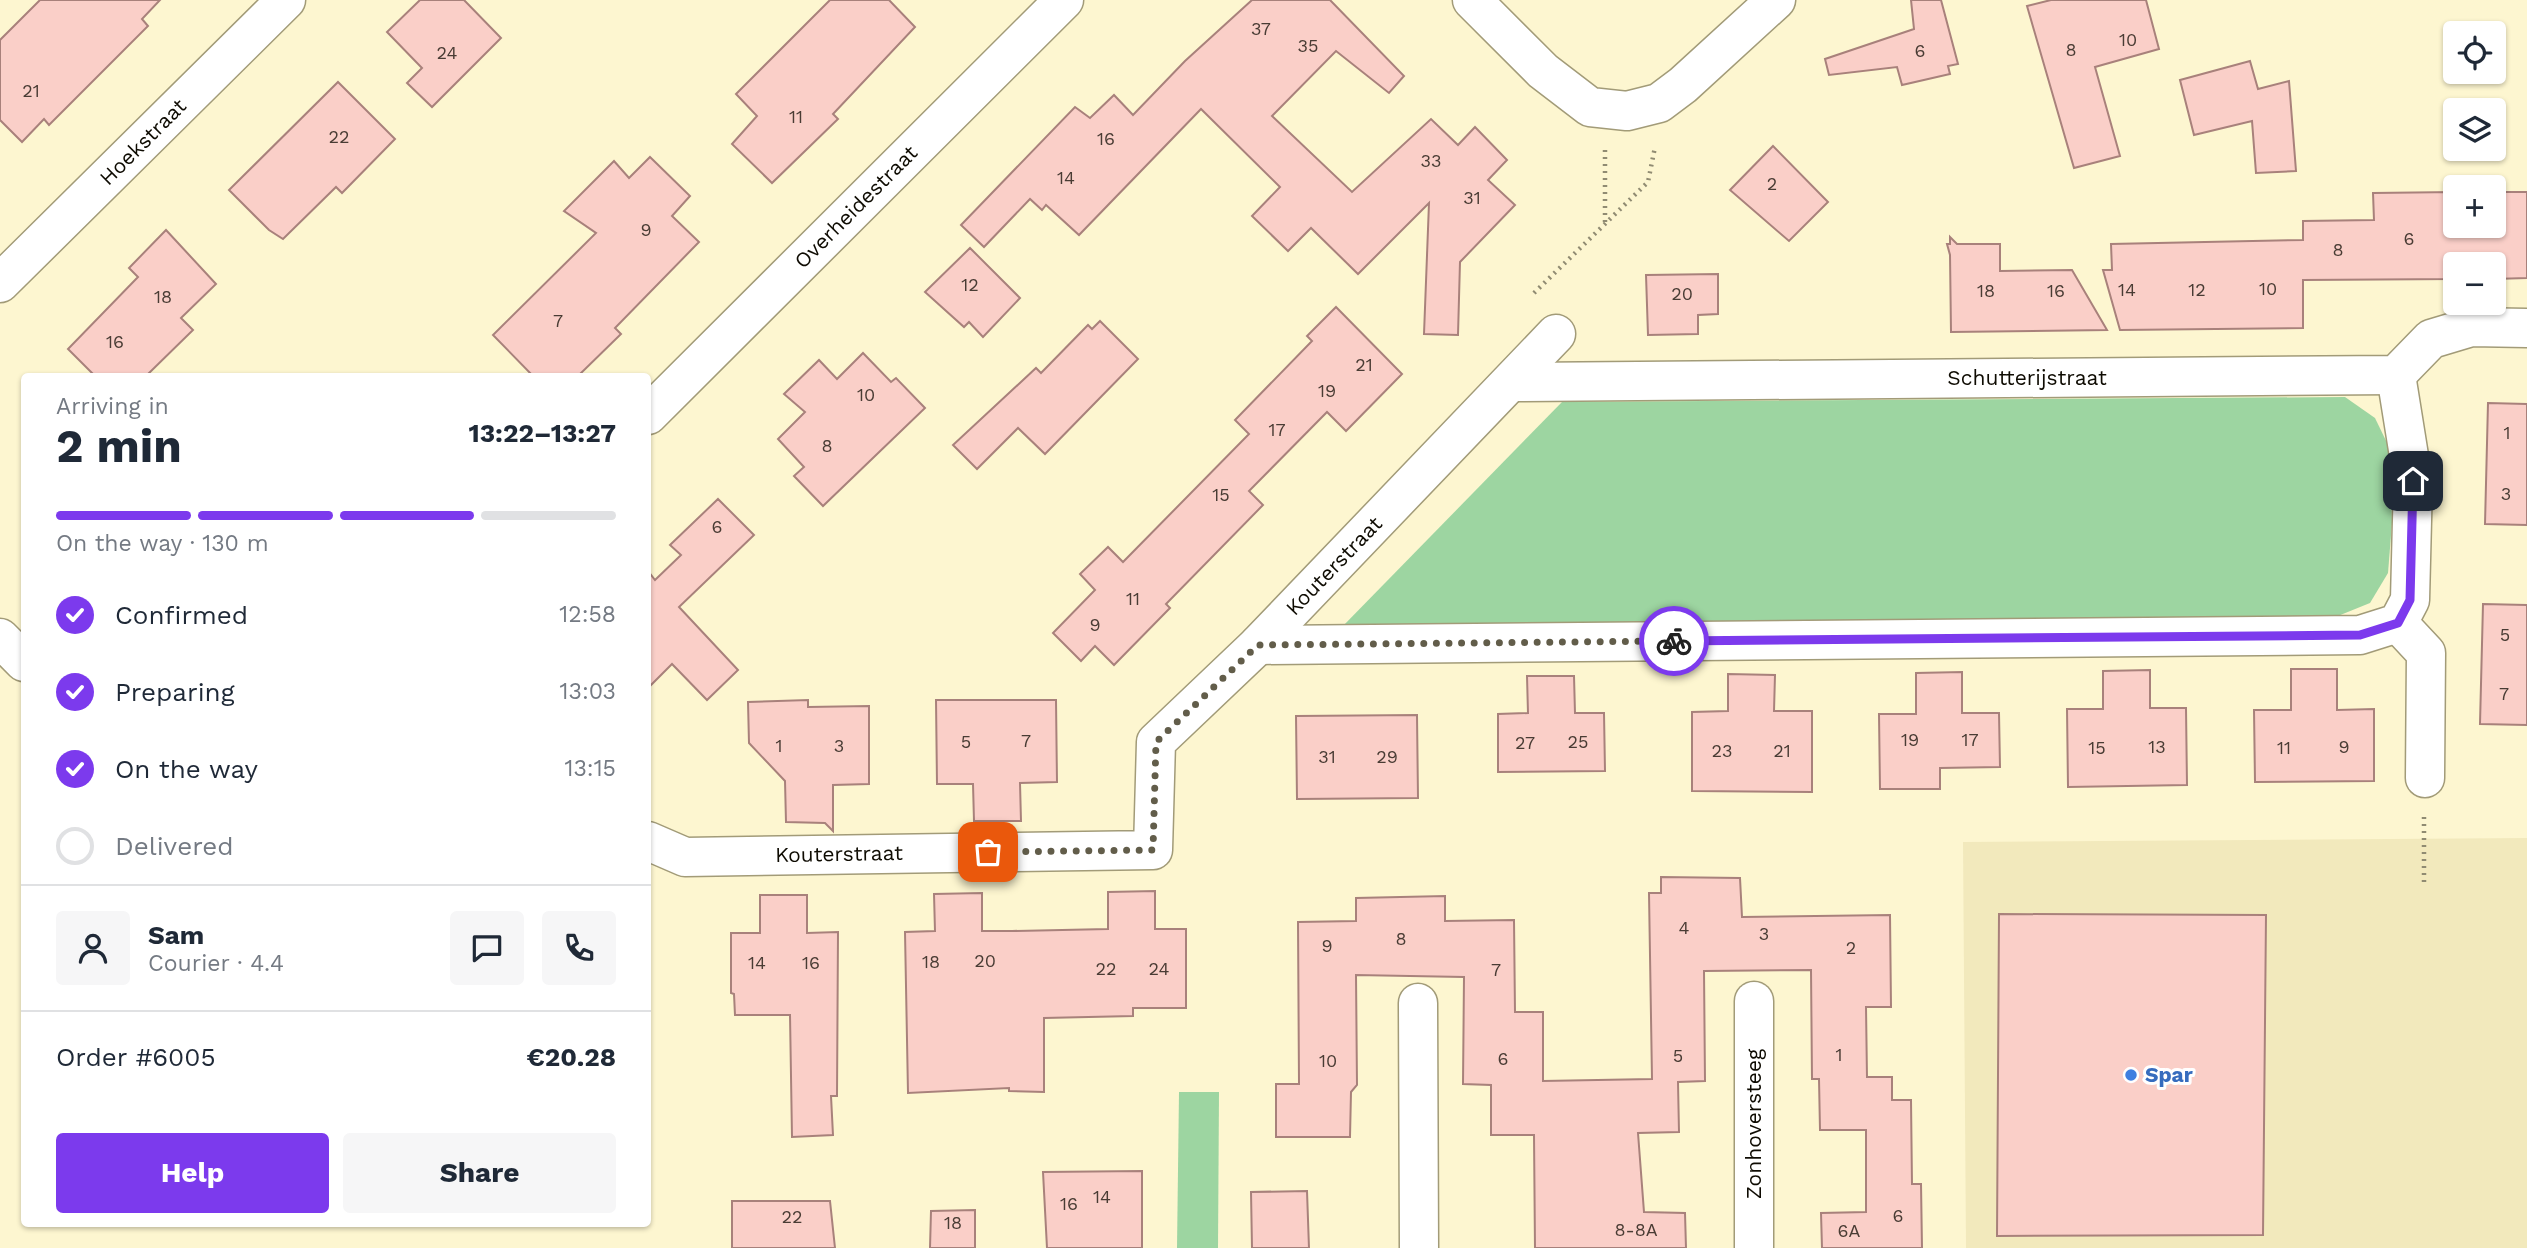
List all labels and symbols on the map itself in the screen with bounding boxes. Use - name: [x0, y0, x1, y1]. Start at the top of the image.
- house number: 37: [1251, 18, 1271, 39]
- house number: 10: [2119, 29, 2137, 50]
- house number: 35: [1298, 35, 1318, 56]
- house number: 8: [2065, 39, 2077, 60]
- house number: 6: [1915, 40, 1925, 61]
- house number: 24: [437, 42, 457, 63]
- house number: 21: [22, 80, 40, 101]
- street label: Hoekstraat: [94, 93, 191, 190]
- house number: 11: [789, 106, 803, 127]
- house number: 22: [329, 126, 350, 147]
- house number: 16: [1097, 128, 1115, 149]
- street label: Overheidestraat: [789, 140, 922, 273]
- house number: 33: [1421, 150, 1442, 171]
- house number: 14: [1057, 167, 1075, 188]
- house number: 2: [1767, 173, 1777, 194]
- house number: 31: [1463, 187, 1481, 208]
- house number: 9: [640, 219, 652, 240]
- house number: 6: [2404, 228, 2414, 249]
- house number: 8: [2332, 239, 2344, 260]
- house number: 12: [961, 274, 979, 295]
- house number: 10: [2259, 278, 2277, 299]
- house number: 14: [2118, 279, 2136, 300]
- house number: 12: [2188, 279, 2206, 300]
- house number: 18: [1977, 280, 1995, 301]
- house number: 16: [2047, 280, 2065, 301]
- house number: 20: [1671, 283, 1693, 304]
- house number: 18: [154, 286, 172, 307]
- house number: 7: [553, 310, 563, 331]
- house number: 16: [106, 331, 124, 352]
- house number: 21: [1355, 354, 1373, 375]
- street label: Schutterijstraat: [1947, 365, 2107, 390]
- house number: 19: [1318, 380, 1336, 401]
- house number: 10: [857, 384, 875, 405]
- house number: 17: [1268, 419, 1286, 440]
- house number: 1: [2503, 422, 2511, 443]
- house number: 8: [821, 435, 833, 456]
- pin: [2383, 451, 2443, 511]
- house number: 3: [2501, 483, 2511, 504]
- house number: 15: [1212, 484, 1230, 505]
- street label: Kouterstraat: [1280, 511, 1387, 620]
- house number: 6: [712, 516, 722, 537]
- house number: 11: [1126, 588, 1140, 609]
- courier: [1639, 606, 1709, 676]
- house number: 9: [1089, 614, 1101, 635]
- house number: 5: [2500, 624, 2510, 645]
- house number: 7: [2499, 683, 2509, 704]
- house number: 19: [1901, 729, 1919, 750]
- house number: 17: [1961, 729, 1979, 750]
- house number: 7: [1021, 730, 1031, 751]
- house number: 5: [961, 731, 971, 752]
- house number: 25: [1568, 731, 1588, 752]
- house number: 27: [1515, 732, 1535, 753]
- house number: 1: [775, 735, 783, 756]
- house number: 3: [834, 735, 844, 756]
- house number: 13: [2148, 736, 2166, 757]
- house number: 9: [2338, 736, 2350, 757]
- house number: 15: [2088, 737, 2106, 758]
- house number: 11: [2277, 737, 2291, 758]
- house number: 23: [1712, 740, 1733, 761]
- house number: 21: [1773, 740, 1791, 761]
- house number: 31: [1318, 746, 1336, 767]
- house number: 29: [1376, 746, 1398, 767]
- pin: [958, 822, 1018, 882]
- street label: Kouterstraat: [775, 840, 903, 867]
- house number: 4: [1679, 917, 1690, 938]
- house number: 3: [1759, 923, 1769, 944]
- house number: 8: [1395, 928, 1407, 949]
- house number: 9: [1321, 935, 1333, 956]
- house number: 2: [1846, 937, 1856, 958]
- house number: 20: [974, 950, 996, 971]
- house number: 18: [922, 951, 940, 972]
- house number: 14: [748, 952, 766, 973]
- house number: 16: [802, 952, 820, 973]
- house number: 22: [1096, 958, 1117, 979]
- house number: 24: [1149, 958, 1169, 979]
- house number: 7: [1491, 959, 1501, 980]
- house number: 1: [1835, 1044, 1843, 1065]
- house number: 5: [1673, 1045, 1683, 1066]
- house number: 6: [1498, 1048, 1508, 1069]
- street label: Zonhoversteeg: [1741, 1048, 1766, 1199]
- house number: 10: [1319, 1050, 1337, 1071]
- place label: Spar: [2145, 1062, 2193, 1087]
- marker: Spar: [2123, 1067, 2139, 1083]
- house number: 14: [1093, 1186, 1111, 1207]
- house number: 16: [1060, 1193, 1078, 1214]
- house number: 6: [1893, 1205, 1903, 1226]
- house number: 22: [782, 1206, 803, 1227]
- house number: 18: [944, 1212, 962, 1233]
- house number: 8-8A: [1614, 1219, 1658, 1240]
- house number: 6A: [1838, 1220, 1861, 1241]

